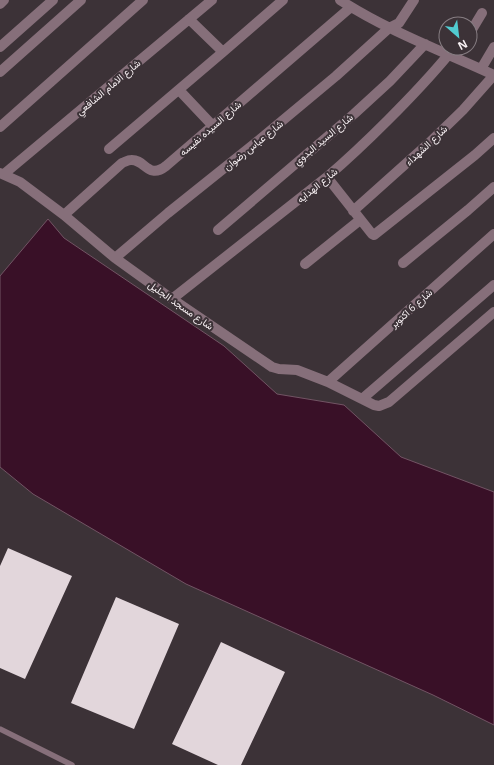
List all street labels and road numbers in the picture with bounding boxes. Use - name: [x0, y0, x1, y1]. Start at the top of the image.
- street label: شارع الامام الشافعي: [73, 56, 145, 120]
- street label: شارع السيده نفيسه: [176, 97, 244, 159]
- street label: شارع السيد البدوي: [290, 110, 357, 169]
- street label: شارع عباس رضوان: [220, 117, 286, 173]
- street label: شارع الشهداء: [402, 122, 450, 168]
- street label: شارع الهدايه: [294, 164, 340, 206]
- street label: شارع مسجد الجليل: [145, 277, 217, 333]
- street label: شارع 6 اكتوبر: [386, 285, 435, 331]

